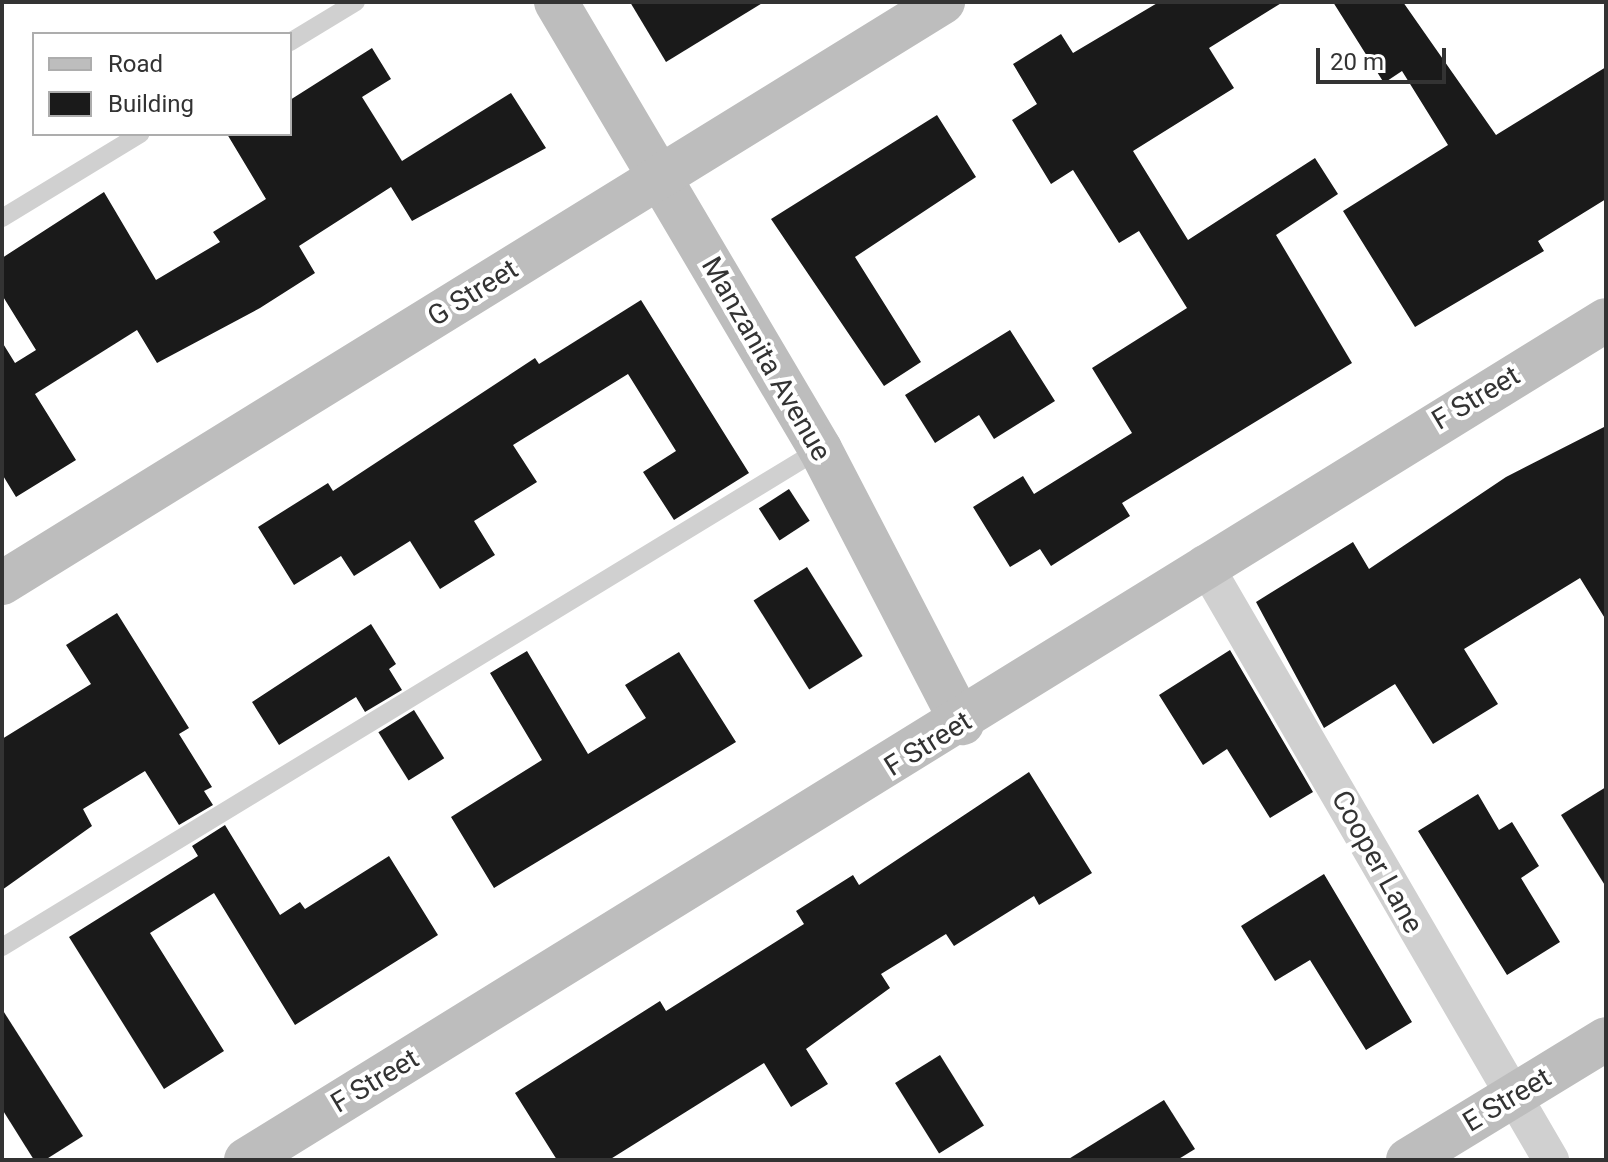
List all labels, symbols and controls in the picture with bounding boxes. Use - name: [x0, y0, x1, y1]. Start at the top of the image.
- legend: [32, 32, 292, 136]
- scale bar: [1320, 32, 1450, 82]
- text: 20 m: [1330, 48, 1384, 76]
- text: Road: [108, 50, 163, 78]
- text: Building: [108, 90, 194, 118]
- street label: Manzanita Avenue: [694, 251, 838, 467]
- street label: G Street: [422, 252, 524, 334]
- street label: F Street: [1426, 359, 1526, 437]
- street label: F Street: [878, 704, 978, 784]
- street label: Cooper Lane: [1324, 785, 1430, 939]
- street label: F Street: [325, 1042, 425, 1120]
- street label: E Street: [1457, 1061, 1557, 1139]

